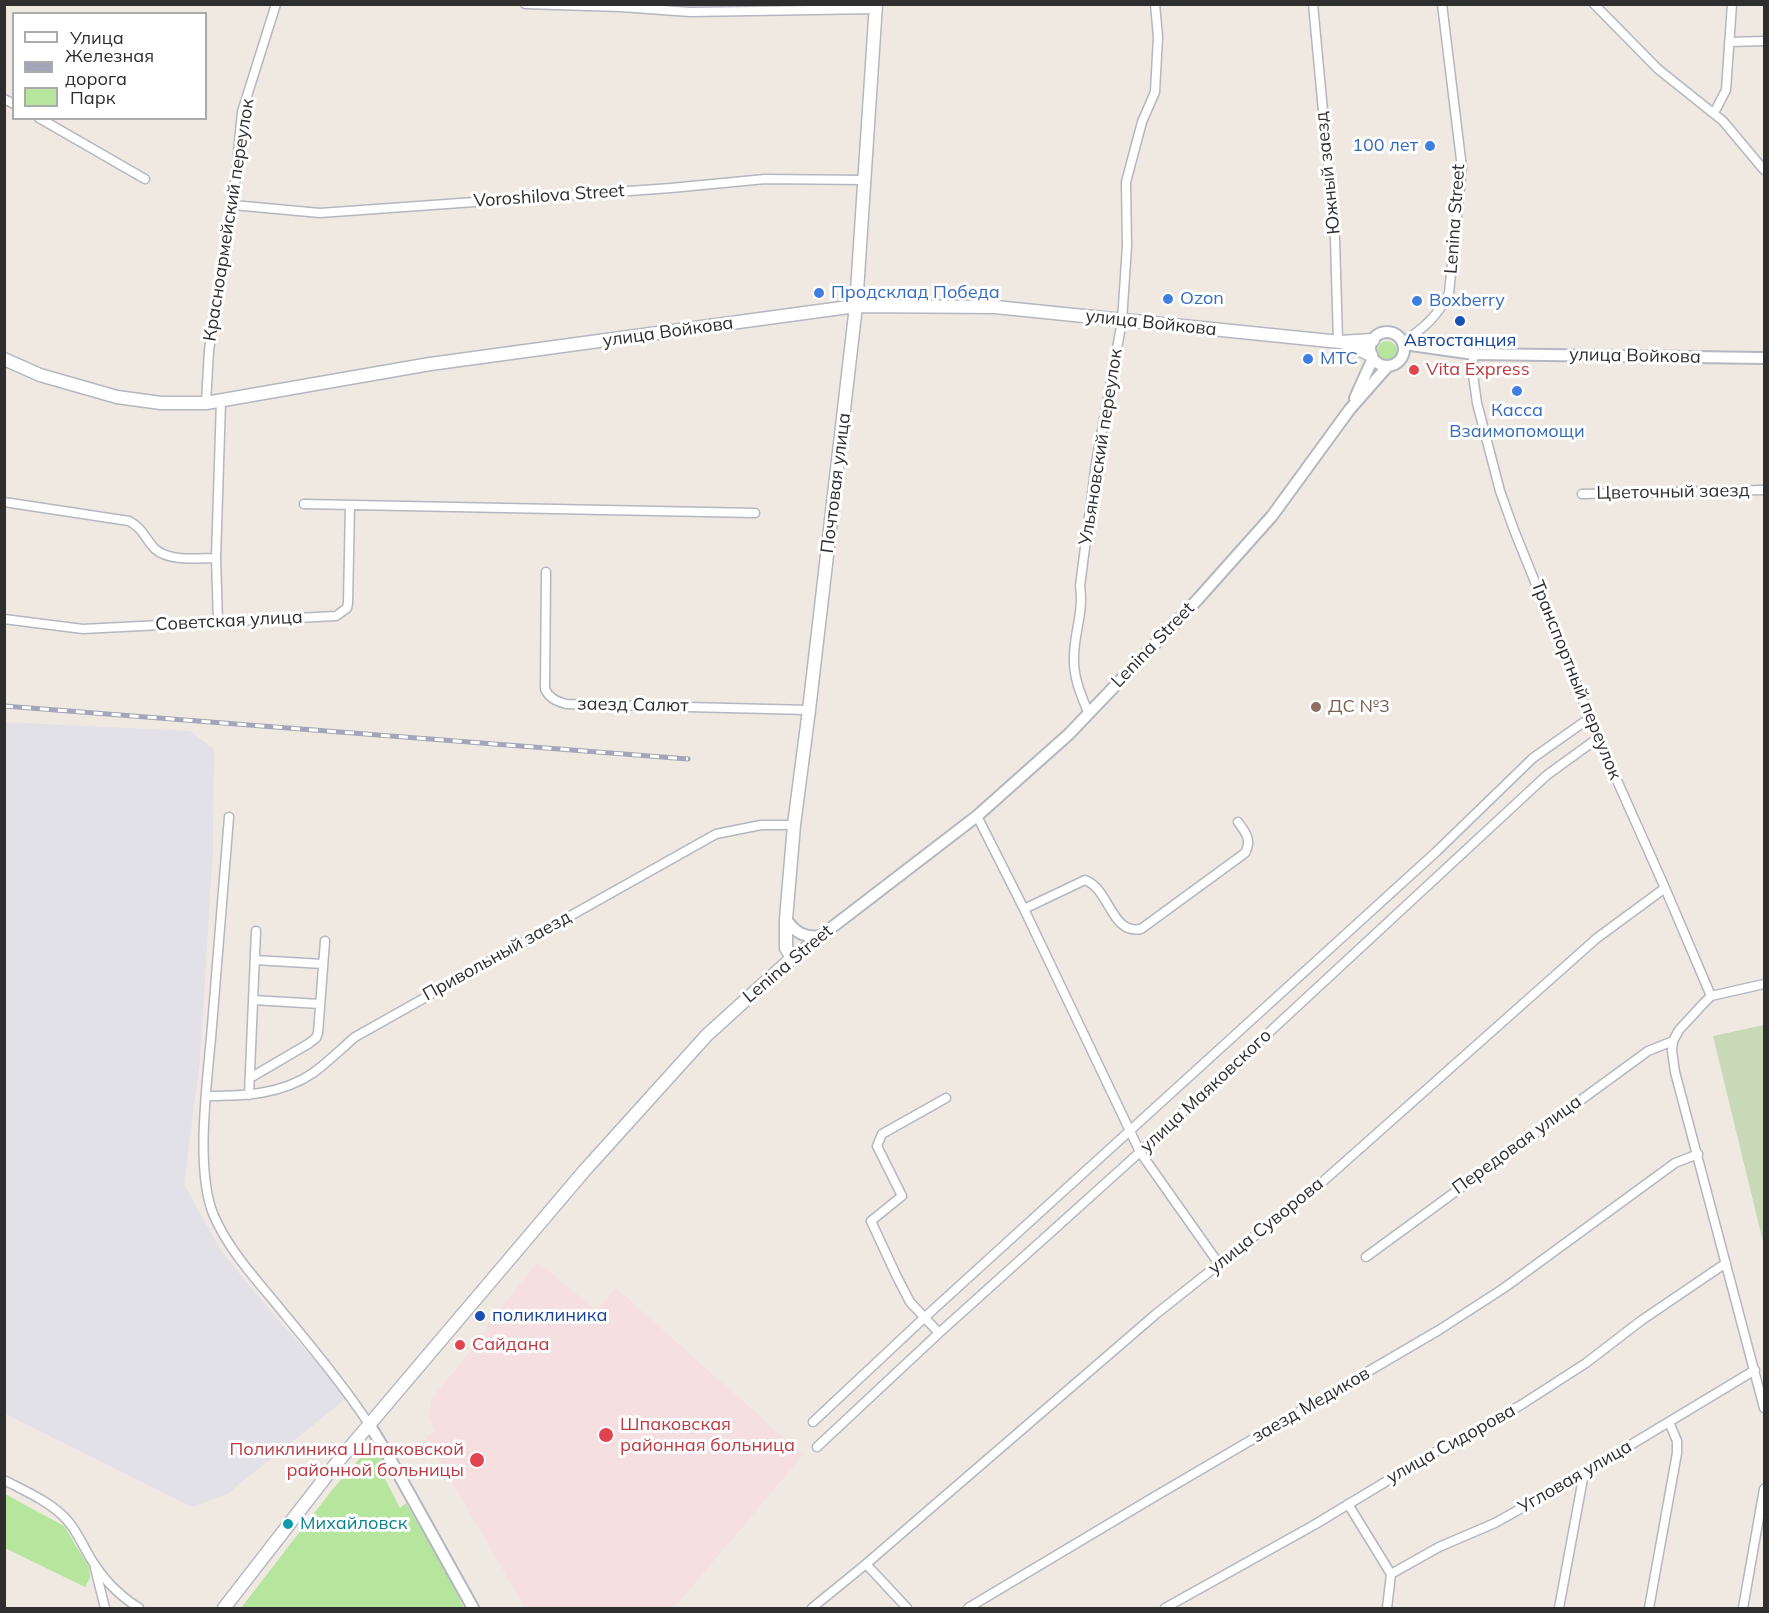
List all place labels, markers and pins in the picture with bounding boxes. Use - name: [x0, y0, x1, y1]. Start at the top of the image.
- place label: 100 лет: [1352, 135, 1418, 157]
- marker: 100 лет: [1423, 139, 1437, 153]
- place label: Продсклад Победа: [831, 282, 1000, 304]
- marker: Продсклад Победа: [812, 286, 826, 300]
- place label: Ozon: [1180, 288, 1224, 310]
- place label: Boxberry: [1429, 290, 1505, 312]
- marker: Ozon: [1161, 292, 1175, 306]
- marker: Boxberry: [1410, 294, 1424, 308]
- marker: Автостанция: [1453, 314, 1467, 328]
- place label: Автостанция: [1404, 330, 1516, 352]
- place label: МТС: [1320, 348, 1358, 370]
- marker: МТС: [1301, 352, 1315, 366]
- place label: Vita Express: [1426, 359, 1530, 381]
- marker: Vita Express: [1407, 363, 1421, 377]
- marker: Касса Взаимопомощи: [1510, 384, 1524, 398]
- place label: Касса Взаимопомощи: [1449, 400, 1585, 442]
- place label: ДС №3: [1328, 696, 1390, 718]
- marker: ДС №3: [1309, 700, 1323, 714]
- place label: поликлиника: [492, 1305, 607, 1327]
- marker: поликлиника: [473, 1309, 487, 1323]
- place label: Сайдана: [472, 1334, 549, 1356]
- marker: Сайдана: [453, 1338, 467, 1352]
- place label: Шпаковская районная больница: [620, 1414, 795, 1456]
- marker: Шпаковская районная больница: [597, 1426, 615, 1444]
- place label: Поликлиника Шпаковской районной больницы: [230, 1439, 464, 1482]
- marker: Поликлиника Шпаковской районной больницы: [468, 1451, 486, 1469]
- place label: Михайловск: [300, 1513, 407, 1535]
- marker: Михайловск: [281, 1517, 295, 1531]

